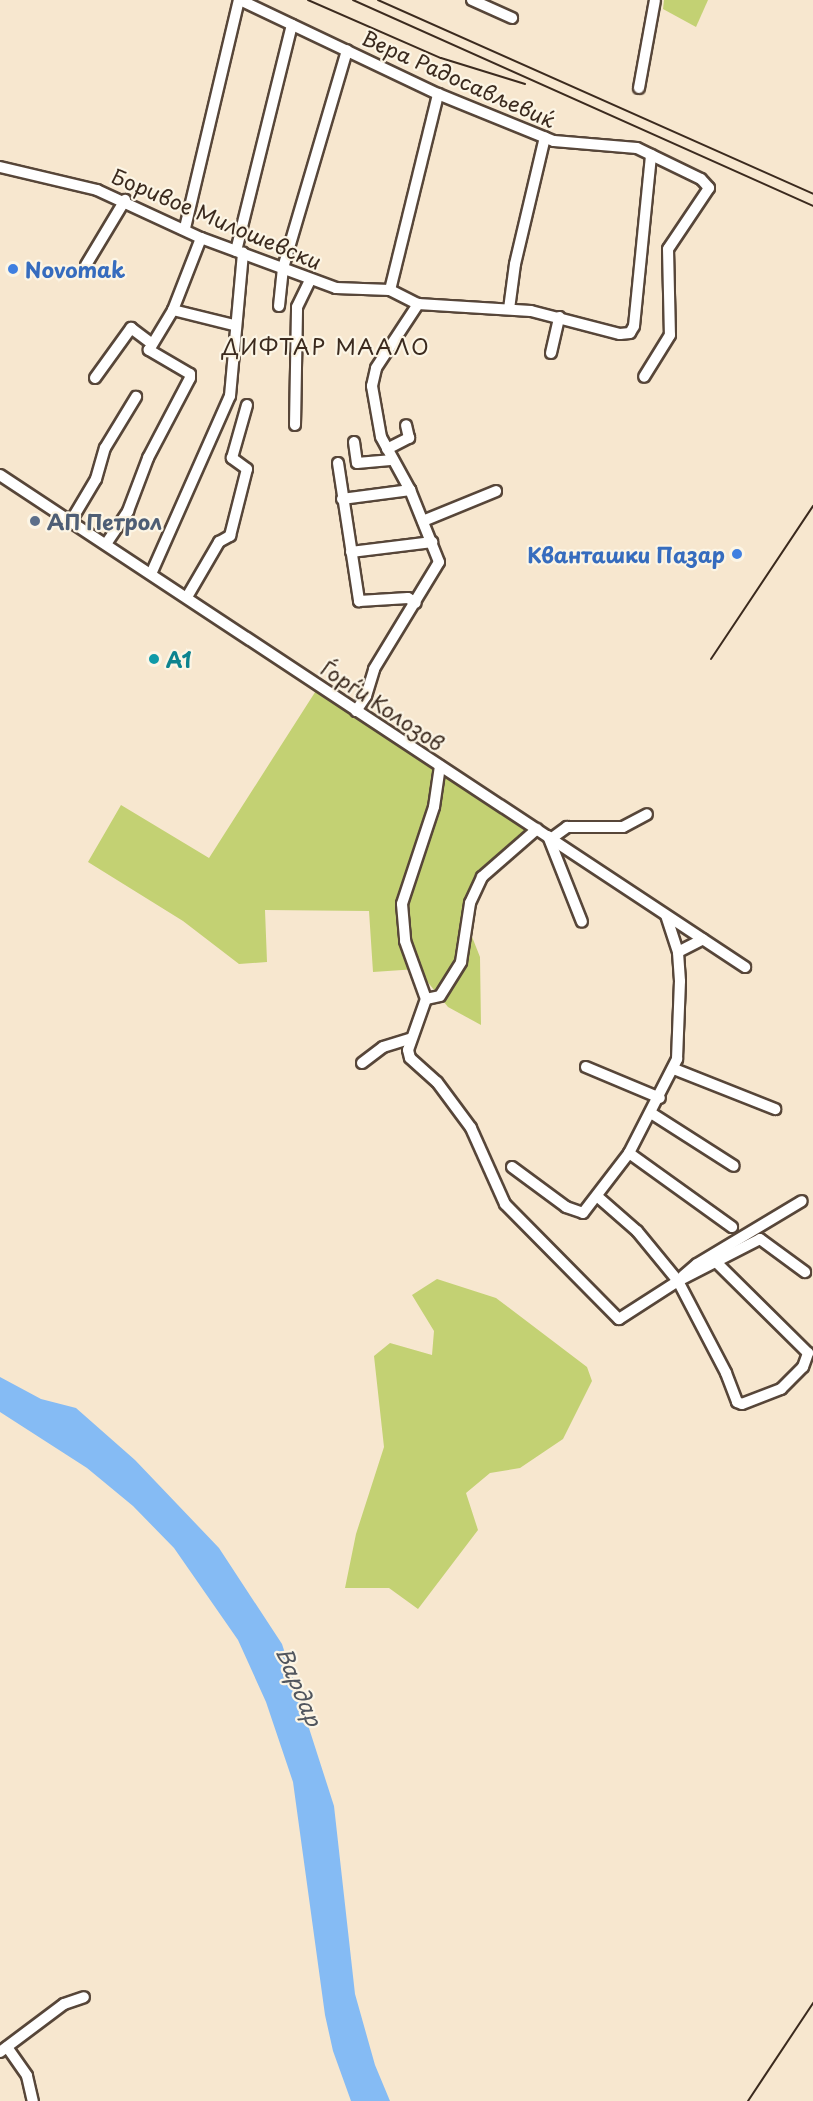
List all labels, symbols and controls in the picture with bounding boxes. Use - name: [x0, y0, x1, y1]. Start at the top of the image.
- street label: Вера Радосављевиќ: [358, 24, 560, 132]
- street label: Боривое Милошевски: [108, 162, 326, 274]
- place label: Novomak: [25, 256, 125, 282]
- marker: Novomak: [6, 262, 20, 276]
- district label: ДИФТАР МААЛО: [223, 333, 429, 359]
- place label: АП Петрол: [47, 508, 163, 534]
- marker: АП Петрол: [28, 514, 42, 528]
- place label: Кванташки Пазар: [525, 541, 725, 567]
- marker: Кванташки Пазар: [730, 547, 744, 561]
- place label: А1: [166, 646, 192, 672]
- marker: А1: [147, 652, 161, 666]
- street label: Ѓорѓи Колозов: [316, 654, 450, 756]
- water label: Вардар: [272, 1643, 328, 1729]

